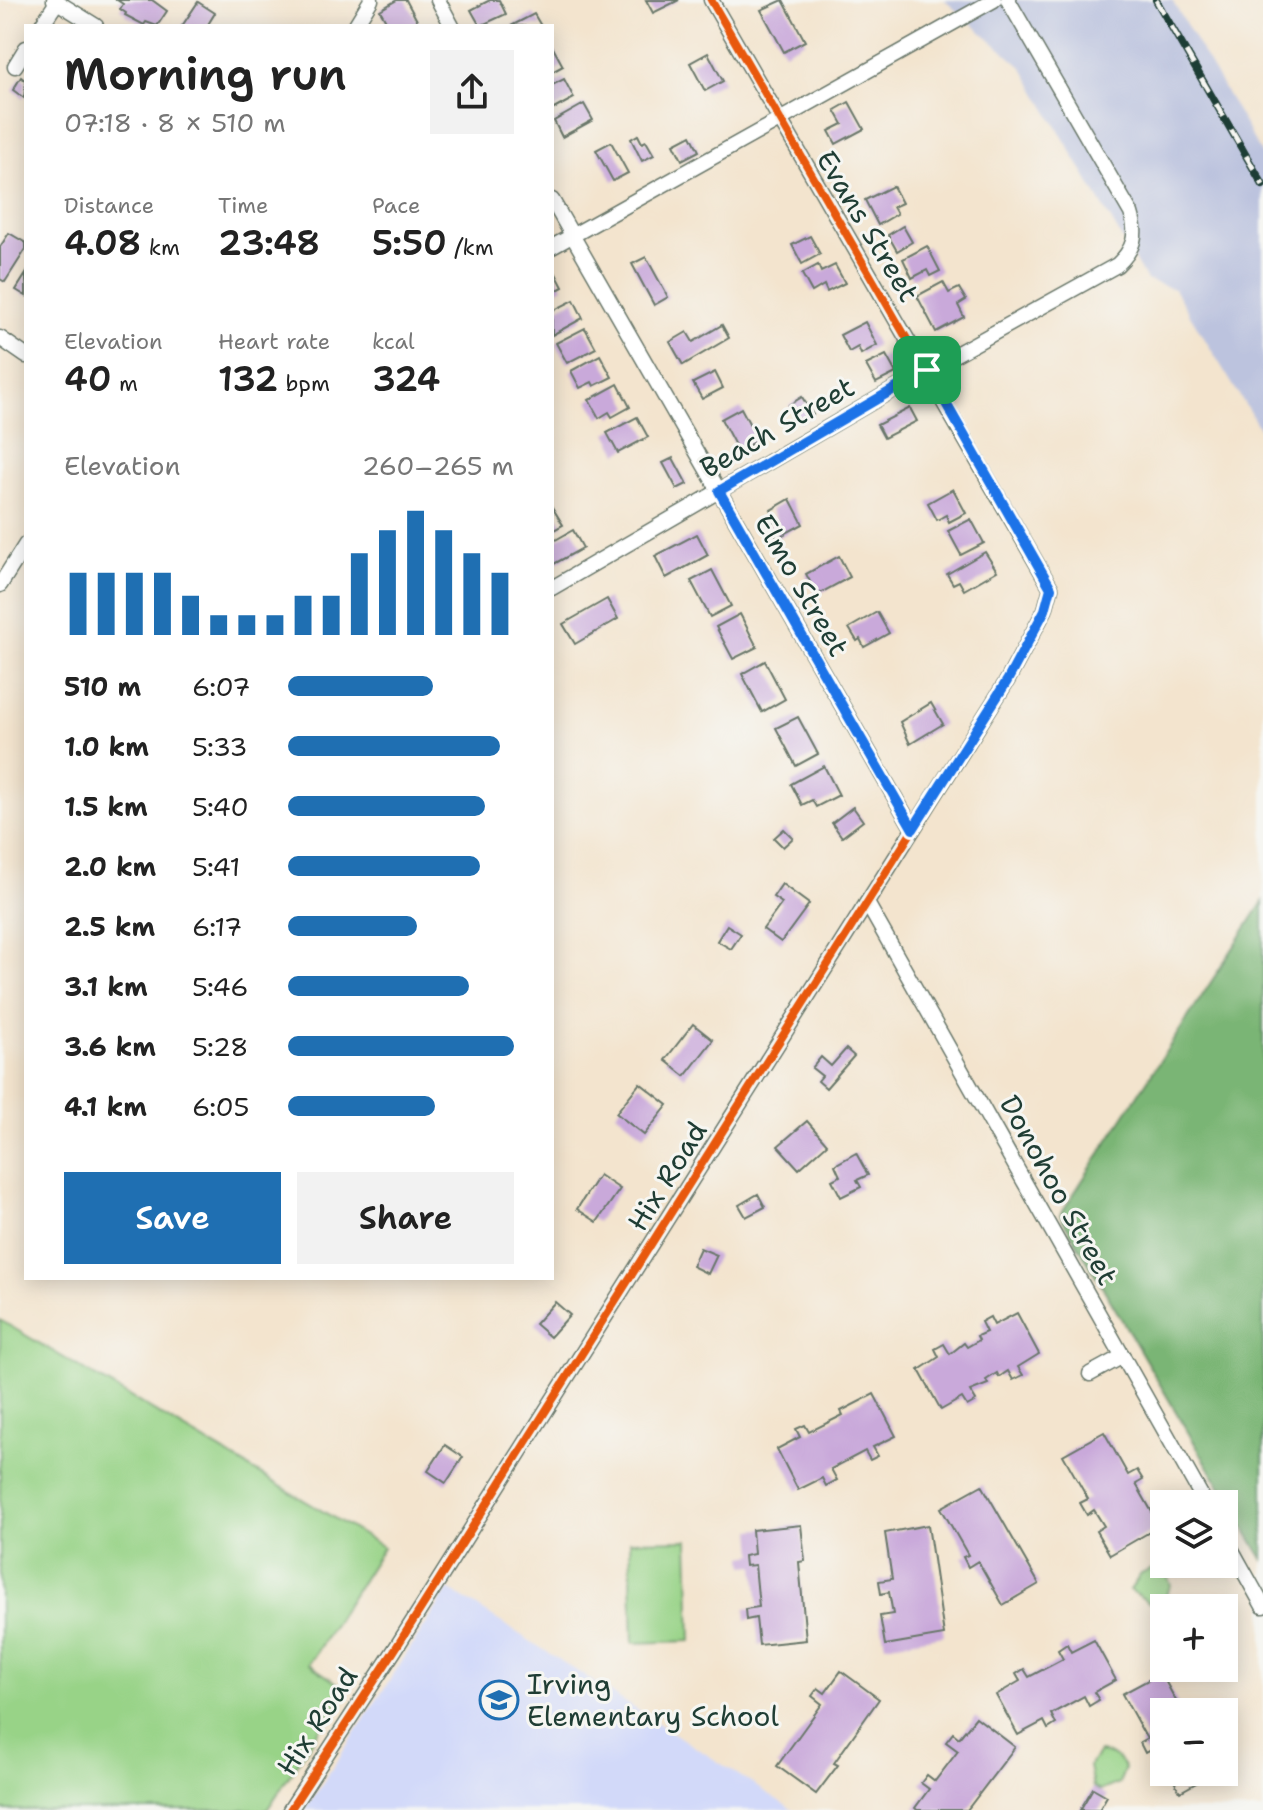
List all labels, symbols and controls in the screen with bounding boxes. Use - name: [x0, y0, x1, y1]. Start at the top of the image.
- text: Morning run: [64, 45, 347, 104]
- button: share: [430, 50, 514, 134]
- text: 07:18 · 8 × 510 m: [64, 105, 286, 140]
- street label: Evans Street: [808, 143, 928, 309]
- text: Distance: [64, 191, 154, 220]
- text: Time: [218, 191, 268, 220]
- text: Pace: [372, 191, 420, 220]
- text: 4.08: [64, 220, 141, 266]
- text: 23:48: [218, 220, 320, 266]
- text: 5:50: [372, 220, 447, 266]
- text: km: [141, 233, 180, 262]
- text: /km: [447, 233, 494, 262]
- text: Elevation: [64, 327, 162, 356]
- text: Heart rate: [218, 327, 330, 356]
- text: kcal: [372, 327, 415, 356]
- pin: [893, 336, 961, 404]
- icon: arrive: [905, 348, 949, 392]
- text: 40: [64, 356, 111, 402]
- text: 132: [218, 356, 278, 402]
- text: 324: [372, 356, 440, 402]
- street label: Beach Street: [693, 368, 861, 486]
- text: m: [111, 369, 138, 398]
- text: bpm: [278, 369, 330, 398]
- text: Elevation: [64, 448, 180, 483]
- text: 260–265 m: [362, 448, 514, 483]
- street label: Elmo Street: [746, 507, 858, 663]
- text: 510 m: [64, 669, 141, 704]
- text: 6:07: [192, 669, 251, 704]
- text: 1.0 km: [64, 729, 149, 764]
- text: 5:33: [192, 729, 248, 764]
- text: 1.5 km: [64, 789, 148, 824]
- text: 5:40: [192, 789, 249, 824]
- text: 2.0 km: [64, 849, 156, 884]
- text: 5:41: [192, 849, 240, 884]
- text: 2.5 km: [64, 909, 155, 944]
- text: 6:17: [192, 909, 242, 944]
- text: 3.1 km: [64, 969, 148, 1004]
- text: 5:46: [192, 969, 248, 1004]
- text: 3.6 km: [64, 1029, 156, 1064]
- text: 5:28: [192, 1029, 248, 1064]
- street label: Donohoo Street: [991, 1088, 1127, 1292]
- text: 4.1 km: [64, 1089, 147, 1124]
- text: 6:05: [192, 1089, 249, 1124]
- street label: Hix Road: [618, 1114, 716, 1238]
- button: Save: [64, 1172, 281, 1264]
- button: Share: [297, 1172, 514, 1264]
- map controls: [1150, 1490, 1238, 1786]
- button: layers: [1150, 1490, 1238, 1578]
- button: +: [1150, 1594, 1238, 1682]
- street label: Hix Road: [268, 1659, 366, 1783]
- place label: Irving Elementary School: [527, 1665, 780, 1735]
- school or university icon: Irving Elementary School: [478, 1679, 520, 1721]
- button: −: [1150, 1698, 1238, 1786]

